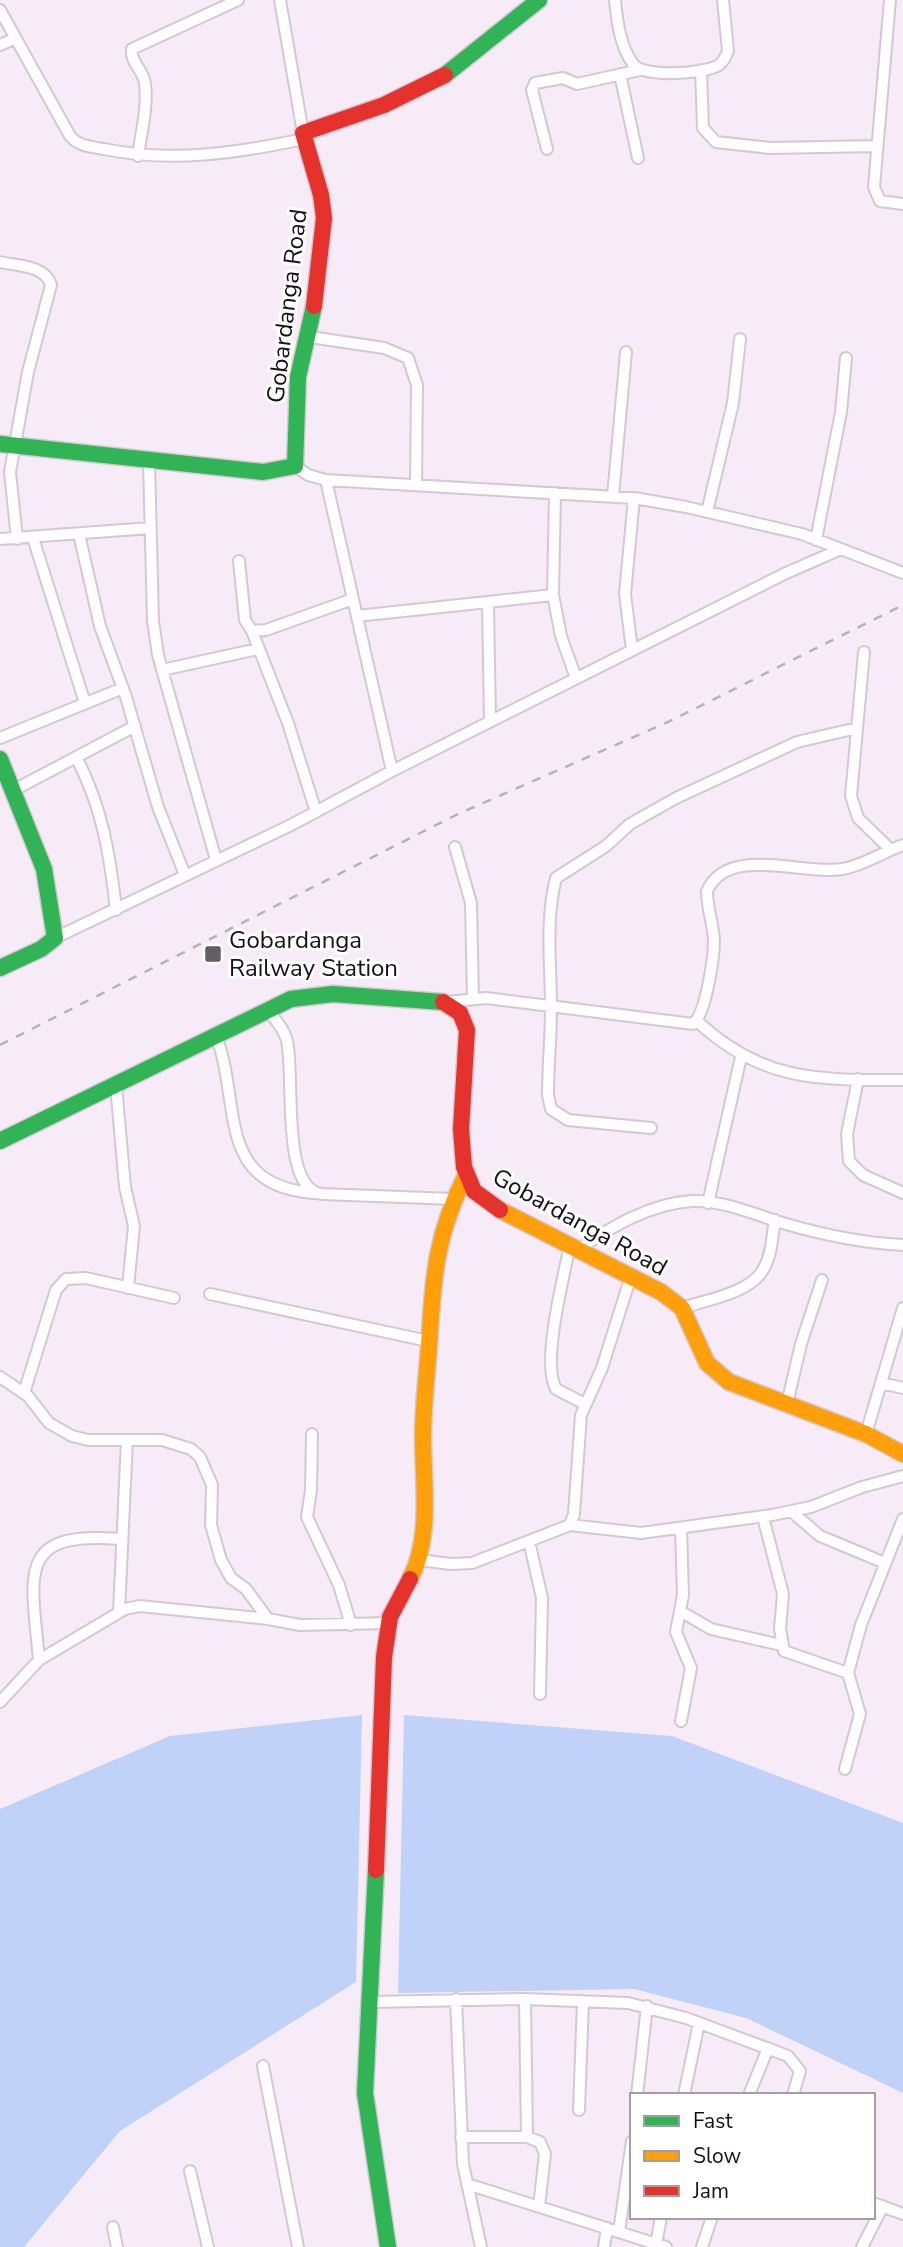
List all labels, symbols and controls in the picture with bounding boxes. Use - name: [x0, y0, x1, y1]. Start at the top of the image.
- street label: Gobardanga Road: [259, 207, 315, 405]
- place label: Gobardanga Railway Station: [229, 924, 398, 984]
- marker: Gobardanga Railway Station: [203, 944, 223, 964]
- street label: Gobardanga Road: [487, 1161, 673, 1283]
- legend: [630, 2093, 875, 2219]
- text: Fast: [693, 2107, 733, 2135]
- text: Slow: [693, 2142, 742, 2170]
- text: Jam: [692, 2177, 729, 2205]

